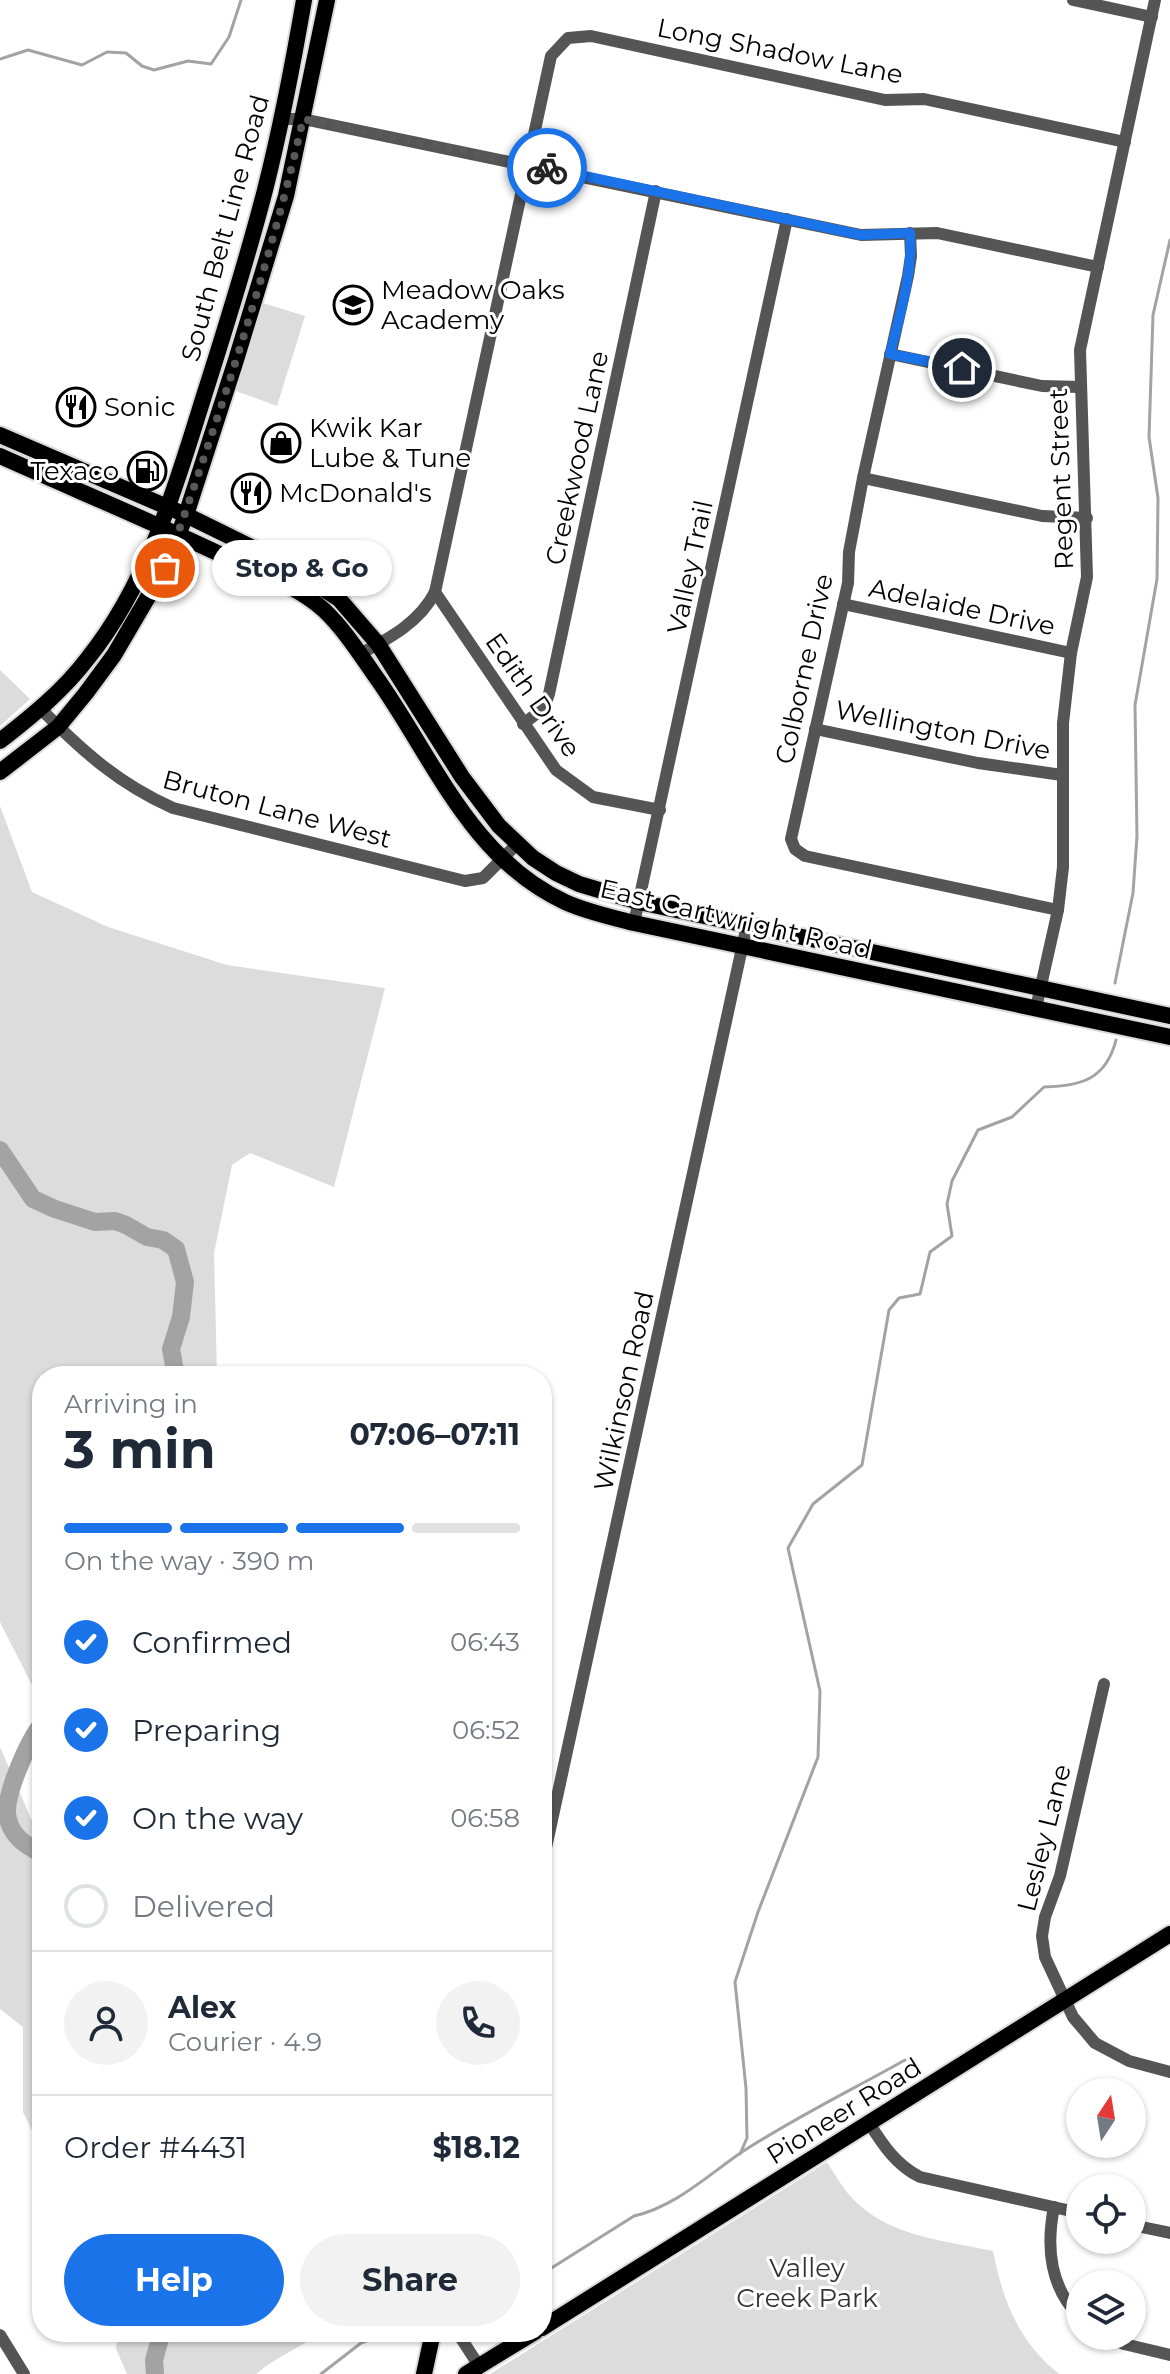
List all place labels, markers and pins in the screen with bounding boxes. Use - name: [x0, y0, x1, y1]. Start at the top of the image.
- place label: Meadow Oaks Academy: [381, 274, 565, 336]
- school or university icon: Meadow Oaks Academy: [332, 284, 374, 326]
- pin: [928, 334, 996, 402]
- restaurant icon: Sonic: [55, 386, 97, 428]
- place label: Sonic: [104, 391, 176, 423]
- place label: Kwik Kar Lube & Tune: [309, 412, 471, 474]
- shop icon: Kwik Kar Lube & Tune: [260, 422, 302, 464]
- fuel station icon: Texaco: [126, 450, 168, 492]
- place label: Texaco: [31, 455, 119, 487]
- restaurant icon: McDonald's: [230, 472, 272, 514]
- place label: McDonald's: [279, 477, 432, 509]
- pin: [131, 534, 199, 602]
- callout: Stop & Go: [213, 540, 393, 596]

